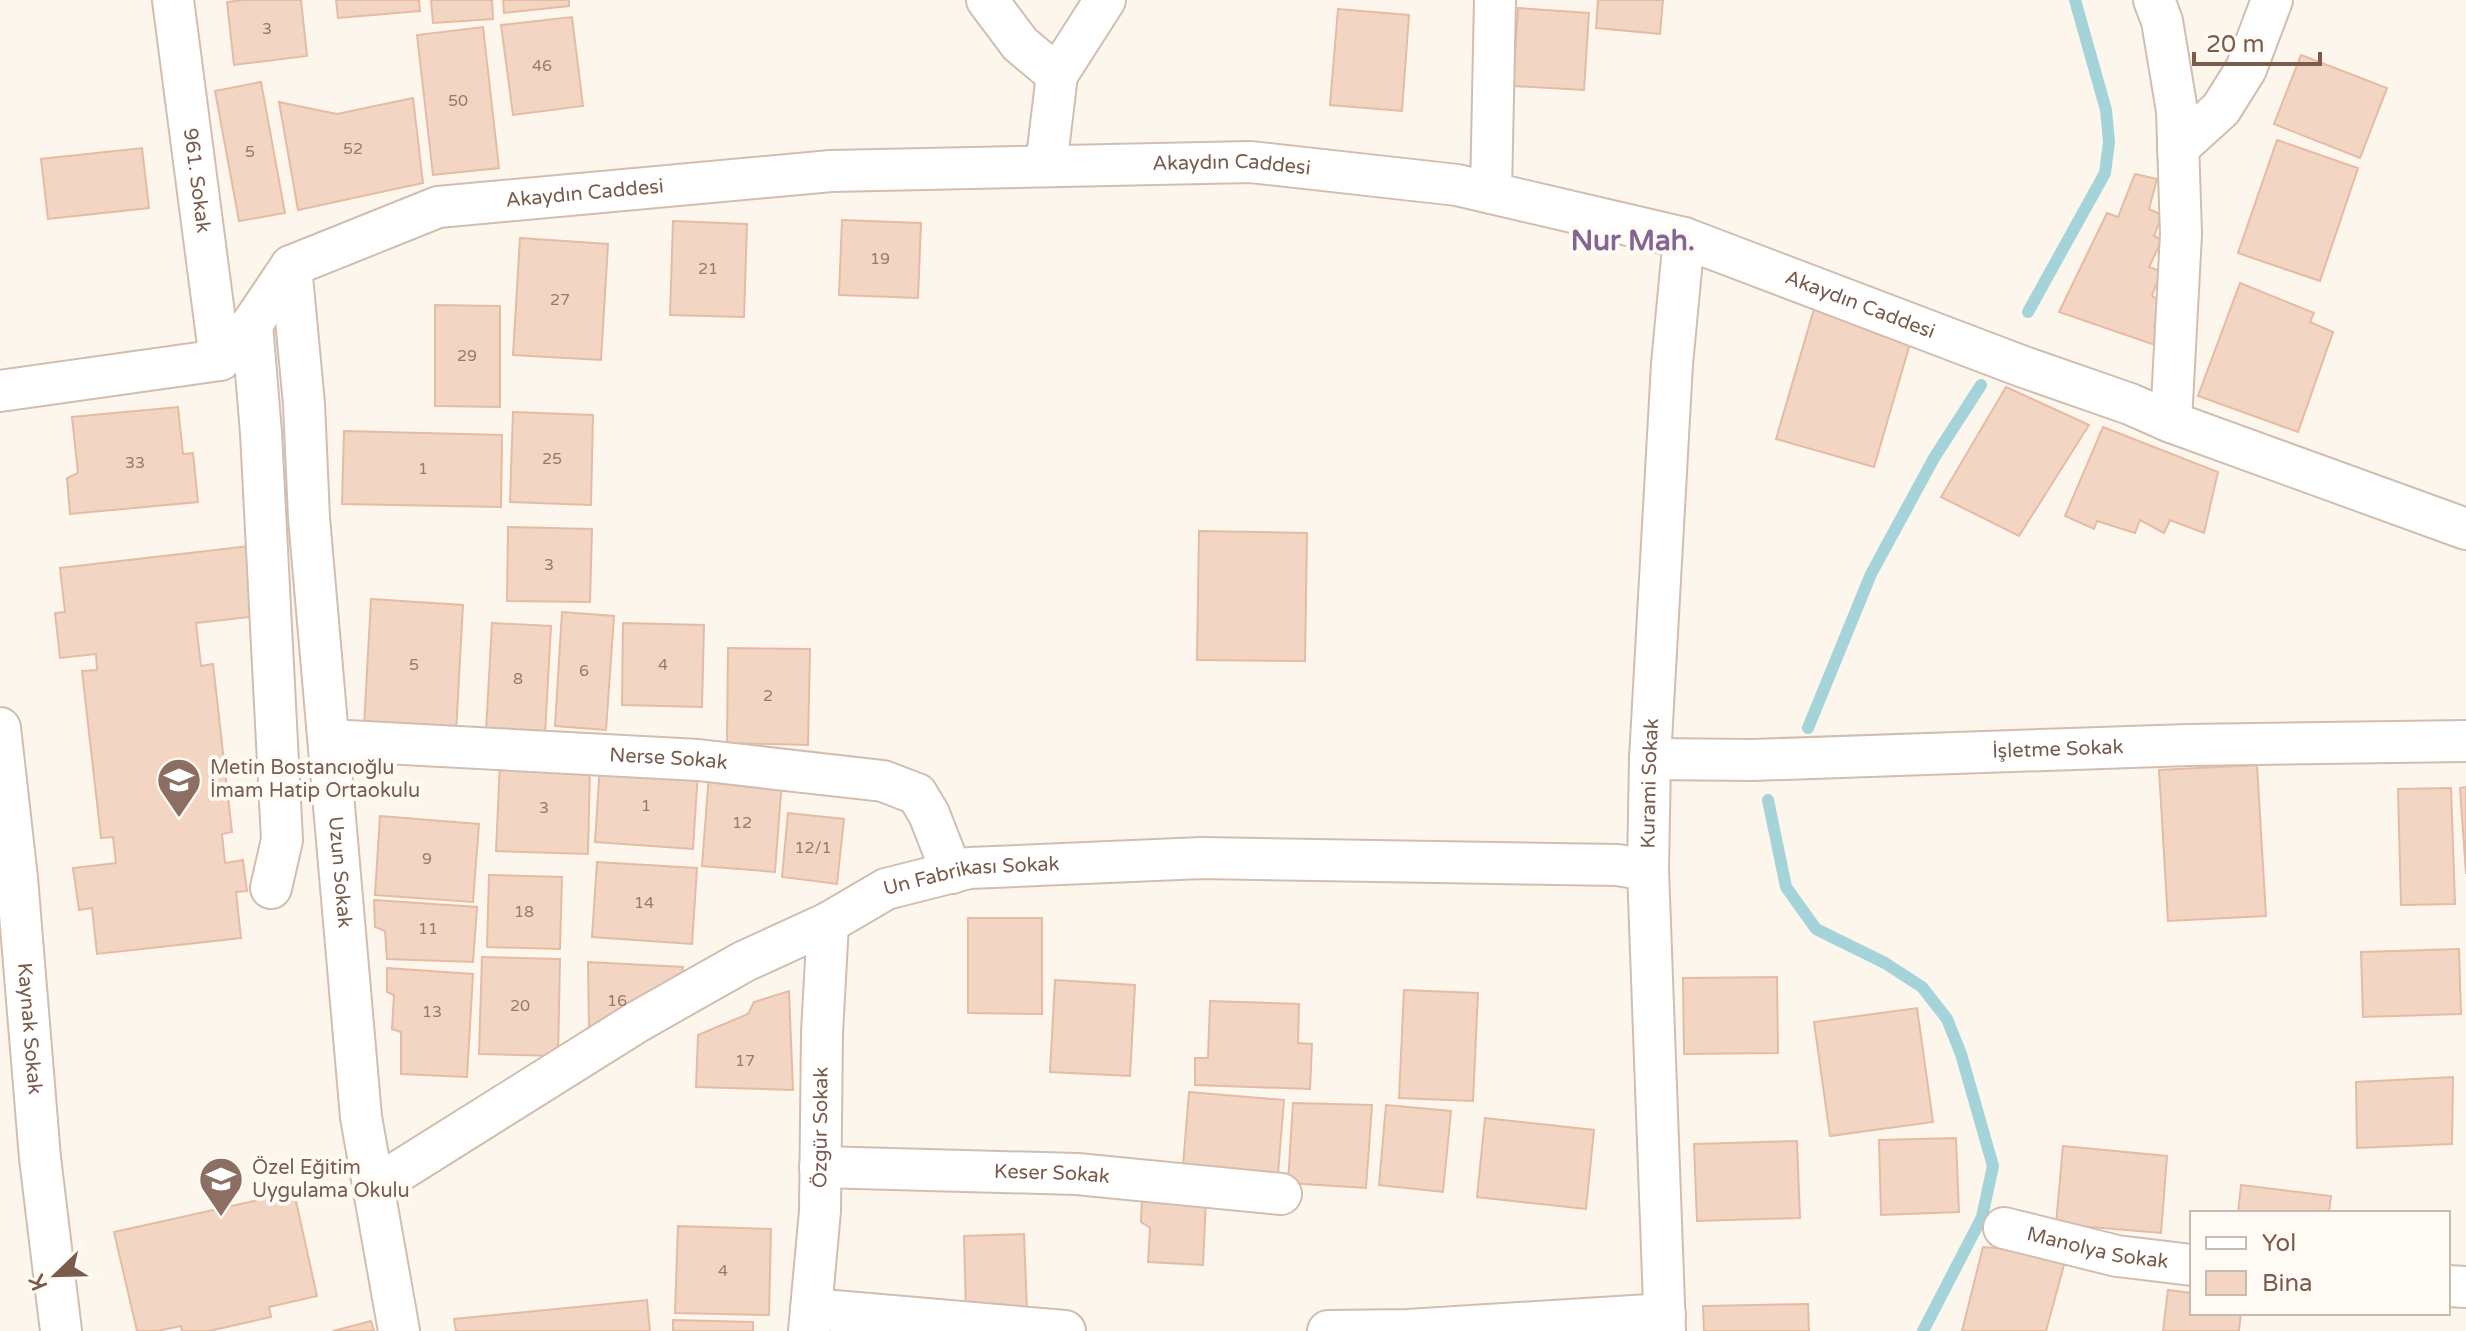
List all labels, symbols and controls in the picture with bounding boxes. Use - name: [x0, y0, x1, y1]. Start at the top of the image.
- scale bar: [2194, 16, 2320, 66]
- house number: 3: [262, 19, 272, 39]
- text: 20 m: [2206, 30, 2264, 59]
- house number: 46: [532, 56, 552, 76]
- house number: 50: [448, 91, 468, 111]
- street label: 961. Sokak: [178, 127, 215, 234]
- house number: 52: [343, 139, 363, 159]
- house number: 5: [245, 142, 255, 162]
- street label: Akaydın Caddesi: [1152, 150, 1312, 181]
- street label: Akaydın Caddesi: [505, 174, 665, 213]
- district label: Nur Mah.: [1571, 224, 1695, 258]
- house number: 19: [870, 249, 890, 269]
- house number: 21: [698, 259, 718, 279]
- street label: Akaydın Caddesi: [1782, 265, 1938, 344]
- house number: 27: [550, 290, 570, 310]
- house number: 29: [457, 346, 477, 366]
- house number: 25: [542, 449, 562, 469]
- house number: 33: [125, 453, 145, 473]
- house number: 1: [418, 459, 428, 479]
- house number: 3: [544, 555, 554, 575]
- house number: 5: [409, 655, 419, 675]
- house number: 4: [658, 655, 668, 675]
- house number: 6: [579, 661, 589, 681]
- house number: 8: [513, 669, 523, 689]
- house number: 2: [763, 686, 773, 706]
- street label: Kurami Sokak: [1636, 717, 1664, 849]
- street label: İşletme Sokak: [1992, 735, 2124, 764]
- street label: Nerse Sokak: [609, 743, 729, 775]
- school or university icon: Metin Bostancıoğlu İmam Hatip Ortaokulu: [155, 756, 203, 819]
- place label: Metin Bostancıoğlu İmam Hatip Ortaokulu: [210, 756, 420, 803]
- house number: 1: [641, 796, 651, 816]
- house number: 3: [539, 798, 549, 818]
- house number: 12: [732, 813, 752, 833]
- street label: Uzun Sokak: [323, 815, 357, 929]
- house number: 12/1: [794, 838, 832, 858]
- house number: 9: [422, 849, 432, 869]
- street label: Un Fabrikası Sokak: [881, 852, 1060, 901]
- house number: 14: [634, 893, 654, 913]
- house number: 18: [514, 902, 534, 922]
- house number: 11: [418, 919, 438, 939]
- street label: Kaynak Sokak: [12, 962, 47, 1095]
- house number: 16: [607, 991, 627, 1011]
- house number: 20: [510, 996, 530, 1016]
- house number: 13: [422, 1002, 442, 1022]
- house number: 17: [735, 1051, 755, 1071]
- street label: Özgür Sokak: [807, 1067, 834, 1188]
- school or university icon: Özel Eğitim Uygulama Okulu: [197, 1155, 245, 1218]
- place label: Özel Eğitim Uygulama Okulu: [252, 1155, 410, 1203]
- street label: Keser Sokak: [994, 1160, 1111, 1189]
- legend: [2190, 1211, 2450, 1315]
- street label: Manolya Sokak: [2024, 1222, 2170, 1274]
- text: Yol: [2262, 1229, 2296, 1258]
- north arrow: [16, 1235, 96, 1315]
- house number: 4: [718, 1261, 728, 1281]
- text: Bina: [2262, 1269, 2313, 1298]
- text: K: [24, 1270, 53, 1294]

